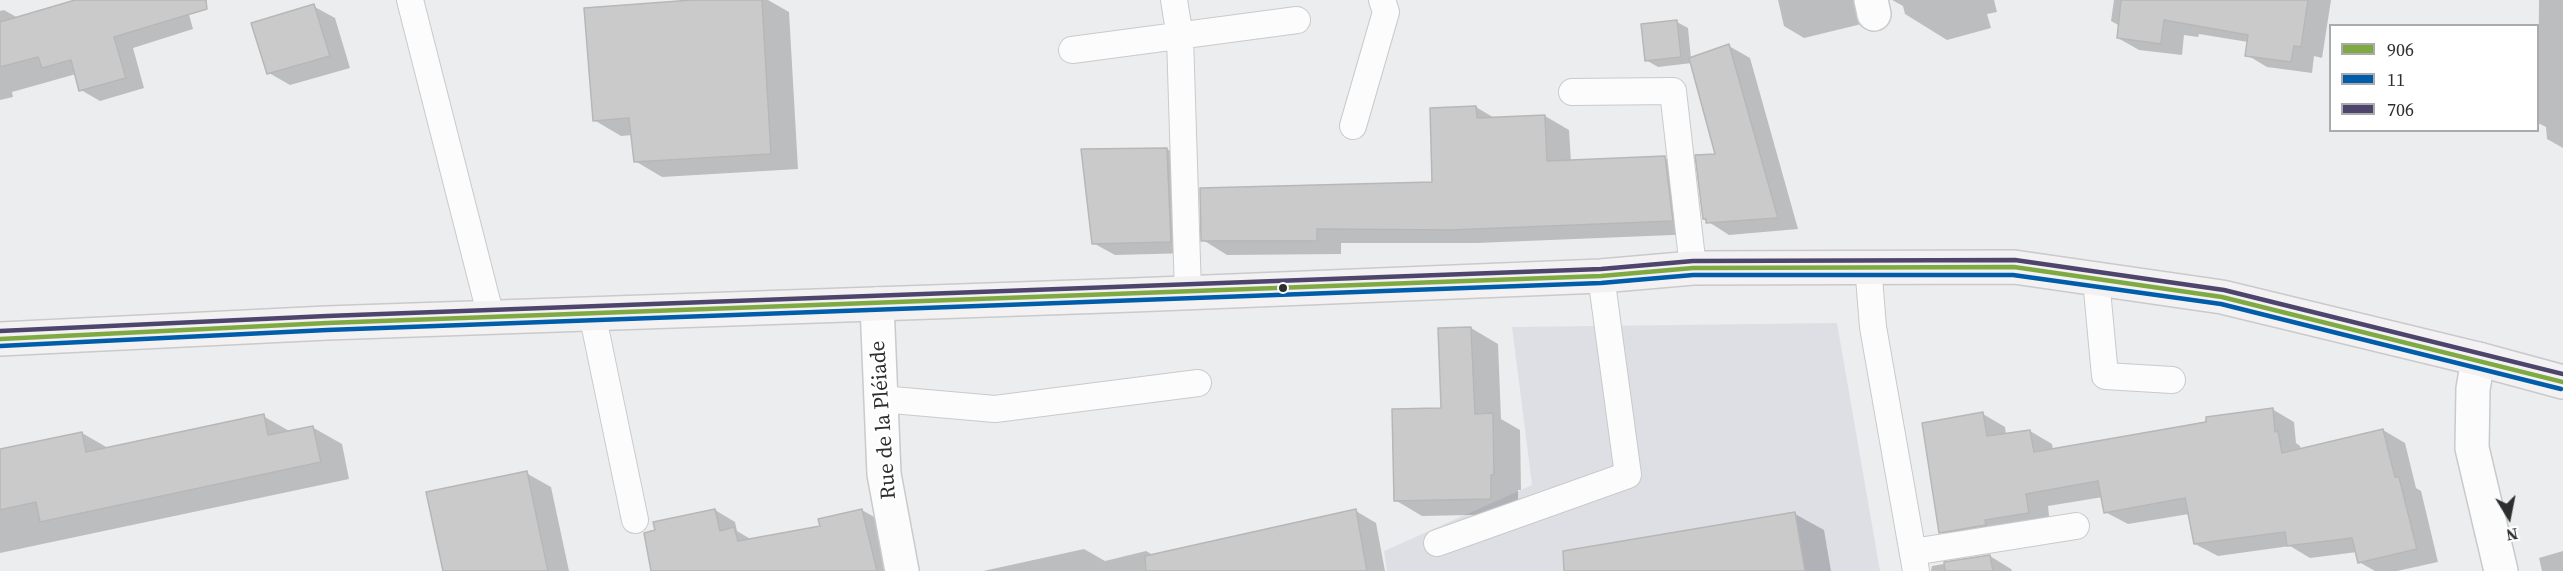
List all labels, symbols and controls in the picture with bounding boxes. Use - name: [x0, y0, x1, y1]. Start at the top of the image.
- legend: [2329, 24, 2539, 132]
- text: 906: [2387, 37, 2414, 62]
- text: 11: [2387, 67, 2405, 92]
- text: 706: [2387, 97, 2414, 122]
- unlabelled marker: [1277, 282, 1289, 294]
- street label: Rue de la Pléiade: [866, 340, 902, 500]
- north arrow: [2479, 487, 2539, 547]
- text: N: [2504, 523, 2520, 547]

